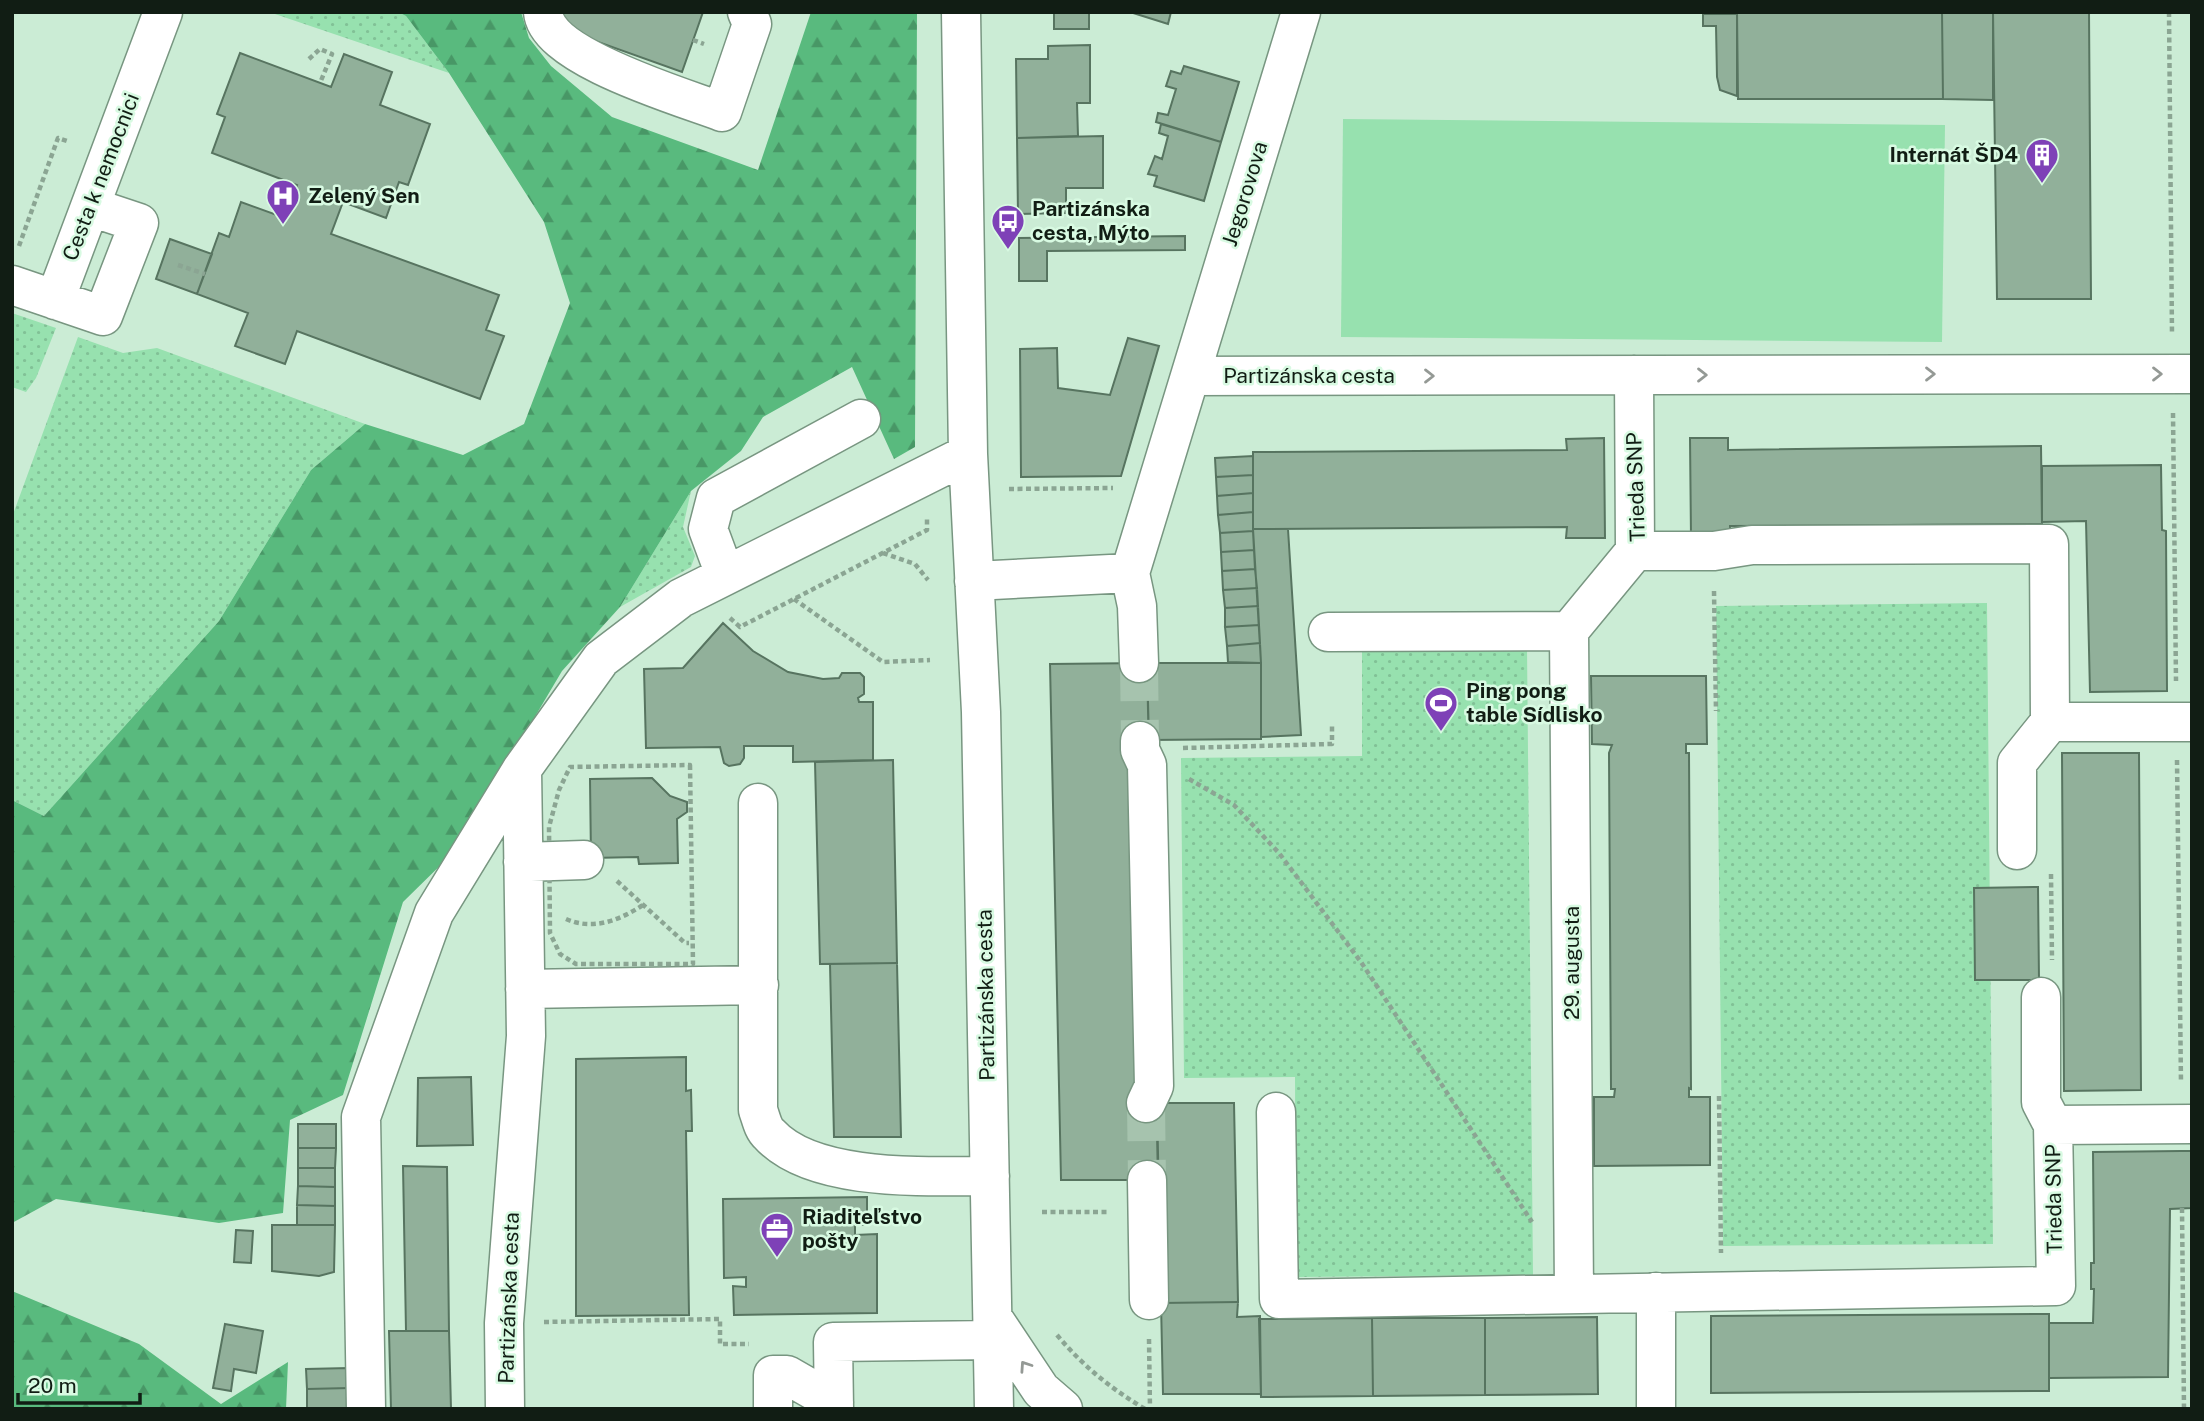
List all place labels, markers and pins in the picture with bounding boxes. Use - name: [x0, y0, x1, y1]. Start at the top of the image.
- building icon: Internát ŠD4: [2023, 136, 2061, 185]
- place label: Internát ŠD4: [1890, 142, 2018, 167]
- hospital icon: Zelený Sen: [264, 177, 302, 226]
- place label: Zelený Sen: [308, 183, 420, 208]
- place label: Partizánska cesta, Mýto: [1032, 196, 1150, 245]
- bus stop icon: Partizánska cesta, Mýto: [989, 202, 1027, 251]
- place label: Ping pong table Sídlisko: [1466, 678, 1603, 727]
- sports icon: Ping pong table Sídlisko: [1422, 684, 1460, 733]
- place label: Riaditeľstvo pošty: [802, 1204, 922, 1253]
- office icon: Riaditeľstvo pošty: [758, 1210, 796, 1259]

